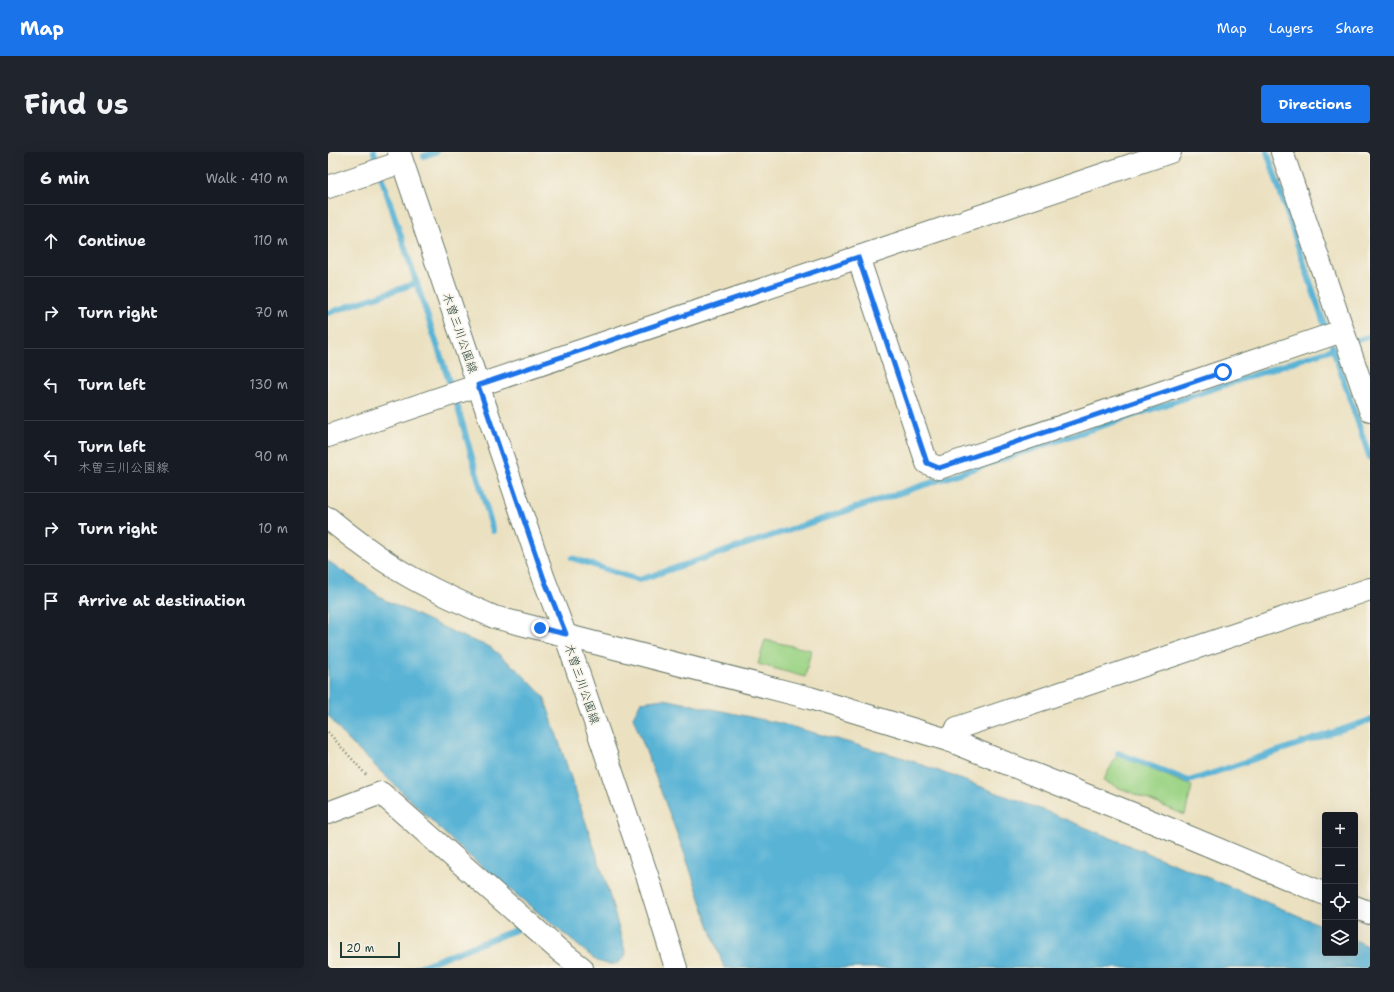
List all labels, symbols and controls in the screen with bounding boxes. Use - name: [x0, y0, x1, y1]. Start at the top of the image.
- text: Map: [20, 16, 64, 41]
- text: Map: [1217, 19, 1247, 37]
- text: Layers: [1269, 19, 1313, 37]
- text: Share: [1335, 19, 1374, 37]
- text: Find us: [24, 85, 129, 123]
- button: Directions: [1261, 85, 1370, 123]
- text: 6 min: [40, 167, 90, 189]
- text: Walk · 410 m: [206, 170, 288, 187]
- icon: ahead: [40, 230, 62, 252]
- text: Continue: [78, 231, 146, 251]
- text: 110 m: [253, 232, 288, 249]
- street label: 木曽三川公園線: [439, 291, 481, 375]
- icon: right: [40, 302, 62, 324]
- text: Turn right: [78, 303, 158, 323]
- text: 70 m: [254, 304, 288, 321]
- route start: [1214, 363, 1232, 381]
- icon: left: [40, 374, 62, 396]
- text: Turn left: [78, 375, 146, 395]
- text: 130 m: [250, 376, 288, 393]
- text: Turn left: [78, 437, 146, 457]
- icon: left: [40, 446, 62, 468]
- text: 90 m: [254, 448, 288, 465]
- text: 木曽三川公園線: [78, 459, 169, 476]
- icon: right: [40, 518, 62, 540]
- text: Turn right: [78, 519, 158, 539]
- text: 10 m: [258, 520, 288, 537]
- icon: arrive: [40, 590, 62, 612]
- text: Arrive at destination: [78, 591, 246, 611]
- route end: [531, 619, 549, 637]
- street label: 木曽三川公園線: [561, 642, 603, 726]
- map controls: [1322, 812, 1358, 956]
- button: +: [1322, 812, 1358, 848]
- button: −: [1322, 848, 1358, 884]
- button: locate: [1322, 884, 1358, 920]
- button: layers: [1322, 920, 1358, 956]
- scale bar: [340, 940, 400, 959]
- text: 20 m: [346, 941, 374, 956]

